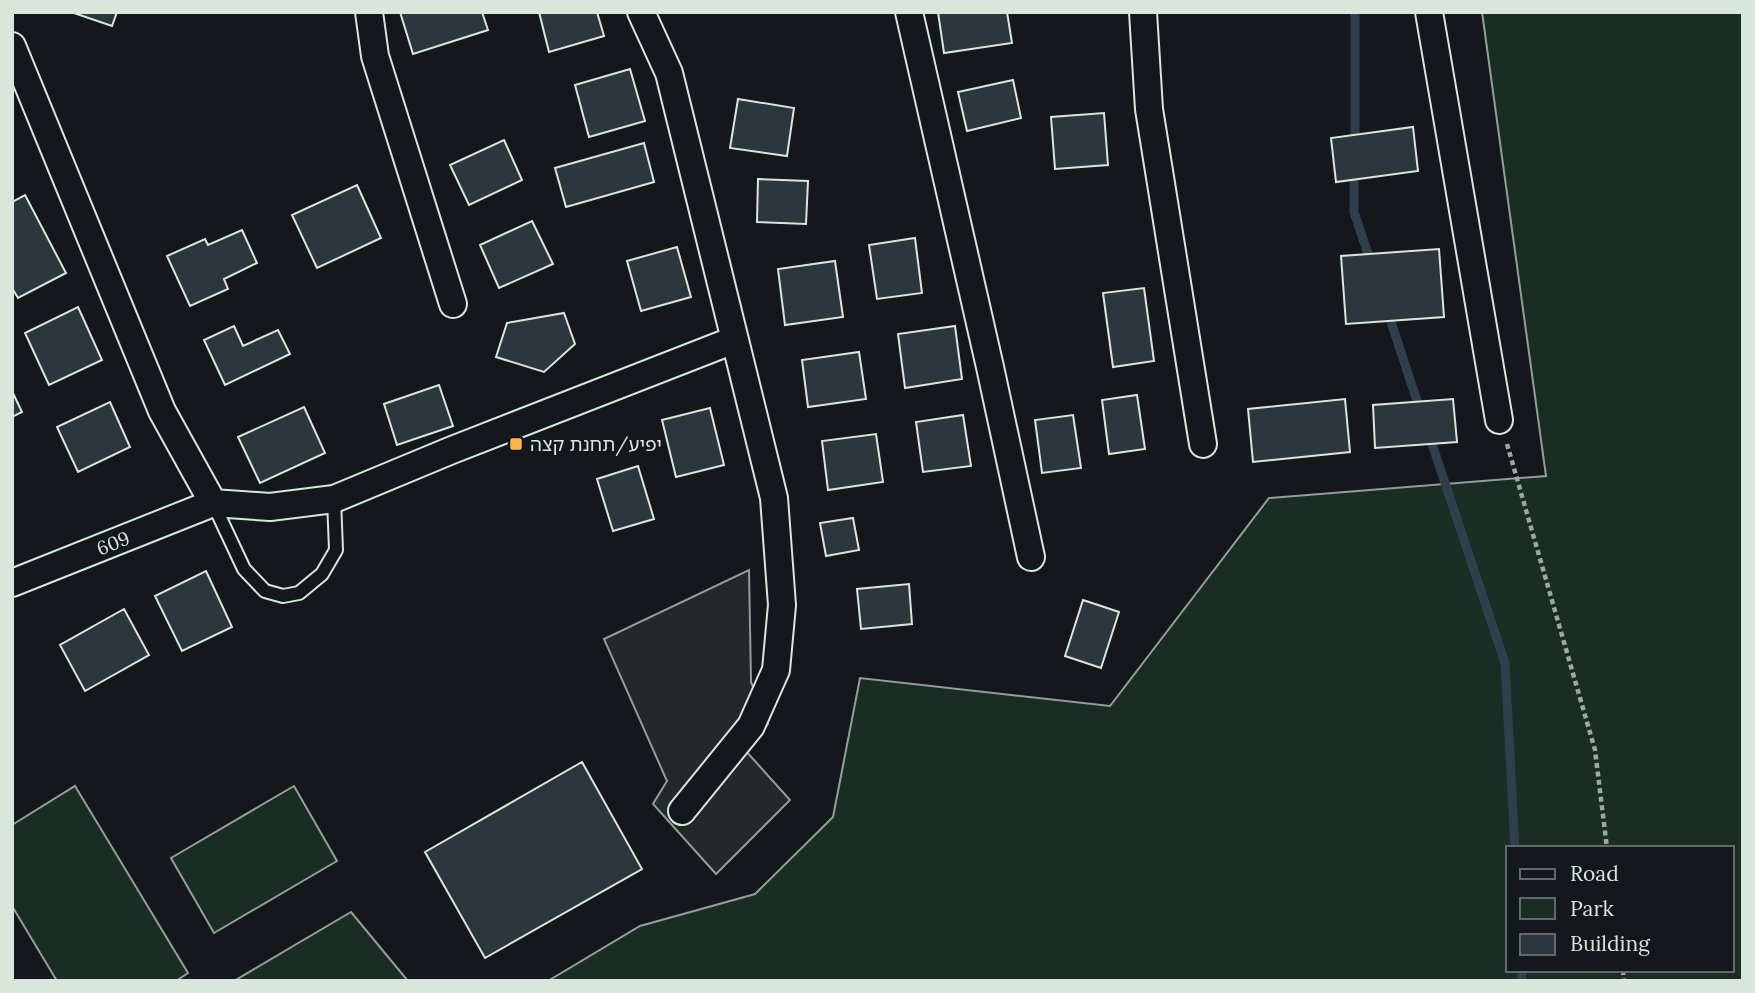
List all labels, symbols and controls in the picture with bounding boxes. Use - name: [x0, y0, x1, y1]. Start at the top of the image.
- place label: יפיע/תחנת קצה: [530, 432, 662, 457]
- marker: יפיע/תחנת קצה: [508, 436, 524, 452]
- street label: 609: [93, 526, 133, 560]
- legend: [1506, 846, 1734, 972]
- text: Road: [1570, 860, 1619, 887]
- text: Park: [1570, 895, 1614, 922]
- text: Building: [1570, 930, 1650, 957]

